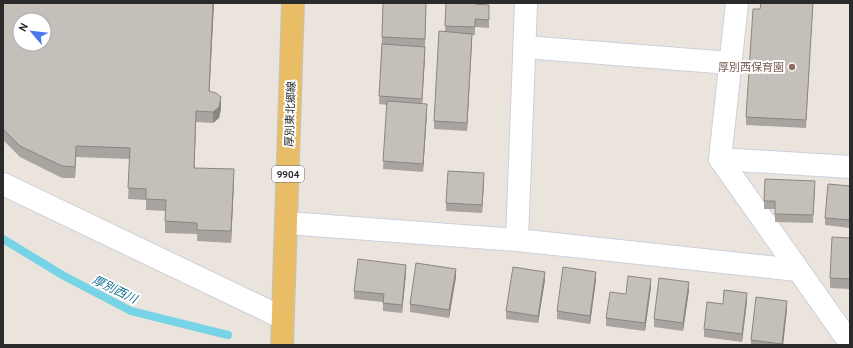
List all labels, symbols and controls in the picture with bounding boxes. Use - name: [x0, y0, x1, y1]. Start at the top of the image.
- north arrow: [12, 12, 52, 52]
- text: N: [15, 21, 31, 34]
- place label: 厚別西保育園: [718, 60, 784, 74]
- marker: 厚別西保育園: [787, 62, 797, 72]
- street label: 厚別東北郷線: [282, 81, 298, 147]
- road number: 9904: [272, 166, 304, 182]
- water label: 厚別西川: [90, 272, 142, 307]

